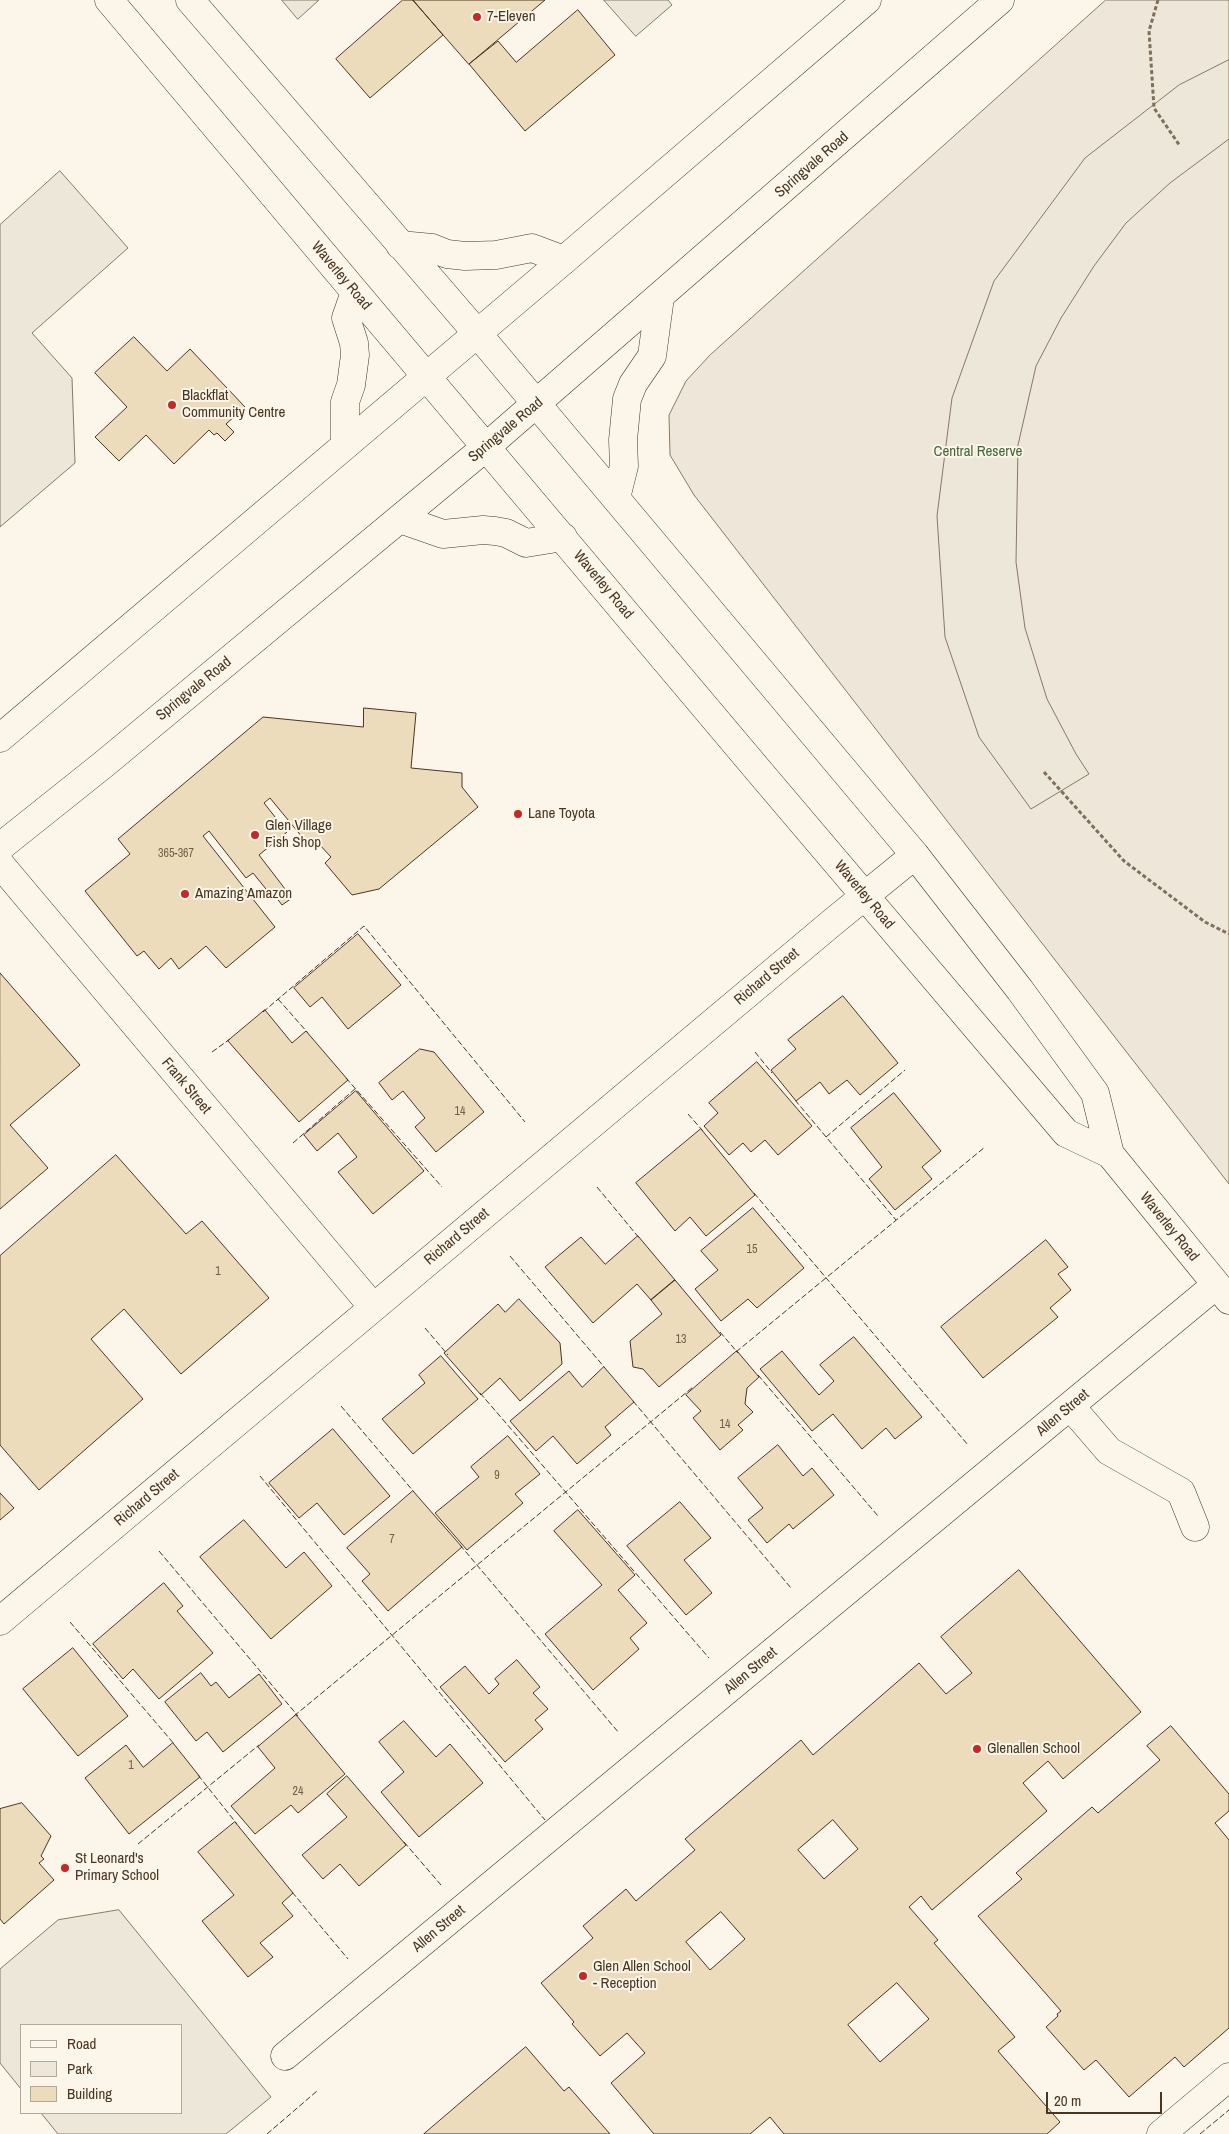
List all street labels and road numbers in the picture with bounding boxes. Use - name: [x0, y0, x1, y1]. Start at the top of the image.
- street label: Springvale Road: [772, 128, 852, 202]
- street label: Waverley Road: [307, 238, 375, 314]
- street label: Springvale Road: [465, 394, 547, 466]
- street label: Waverley Road: [569, 547, 637, 623]
- street label: Springvale Road: [153, 653, 235, 725]
- street label: Waverley Road: [830, 857, 898, 933]
- street label: Richard Street: [731, 945, 803, 1009]
- street label: Frank Street: [157, 1054, 215, 1118]
- street label: Waverley Road: [1136, 1189, 1202, 1265]
- street label: Richard Street: [421, 1205, 493, 1269]
- street label: Allen Street: [1033, 1386, 1093, 1440]
- street label: Richard Street: [111, 1466, 183, 1530]
- street label: Allen Street: [721, 1644, 781, 1698]
- street label: Allen Street: [409, 1902, 469, 1956]

